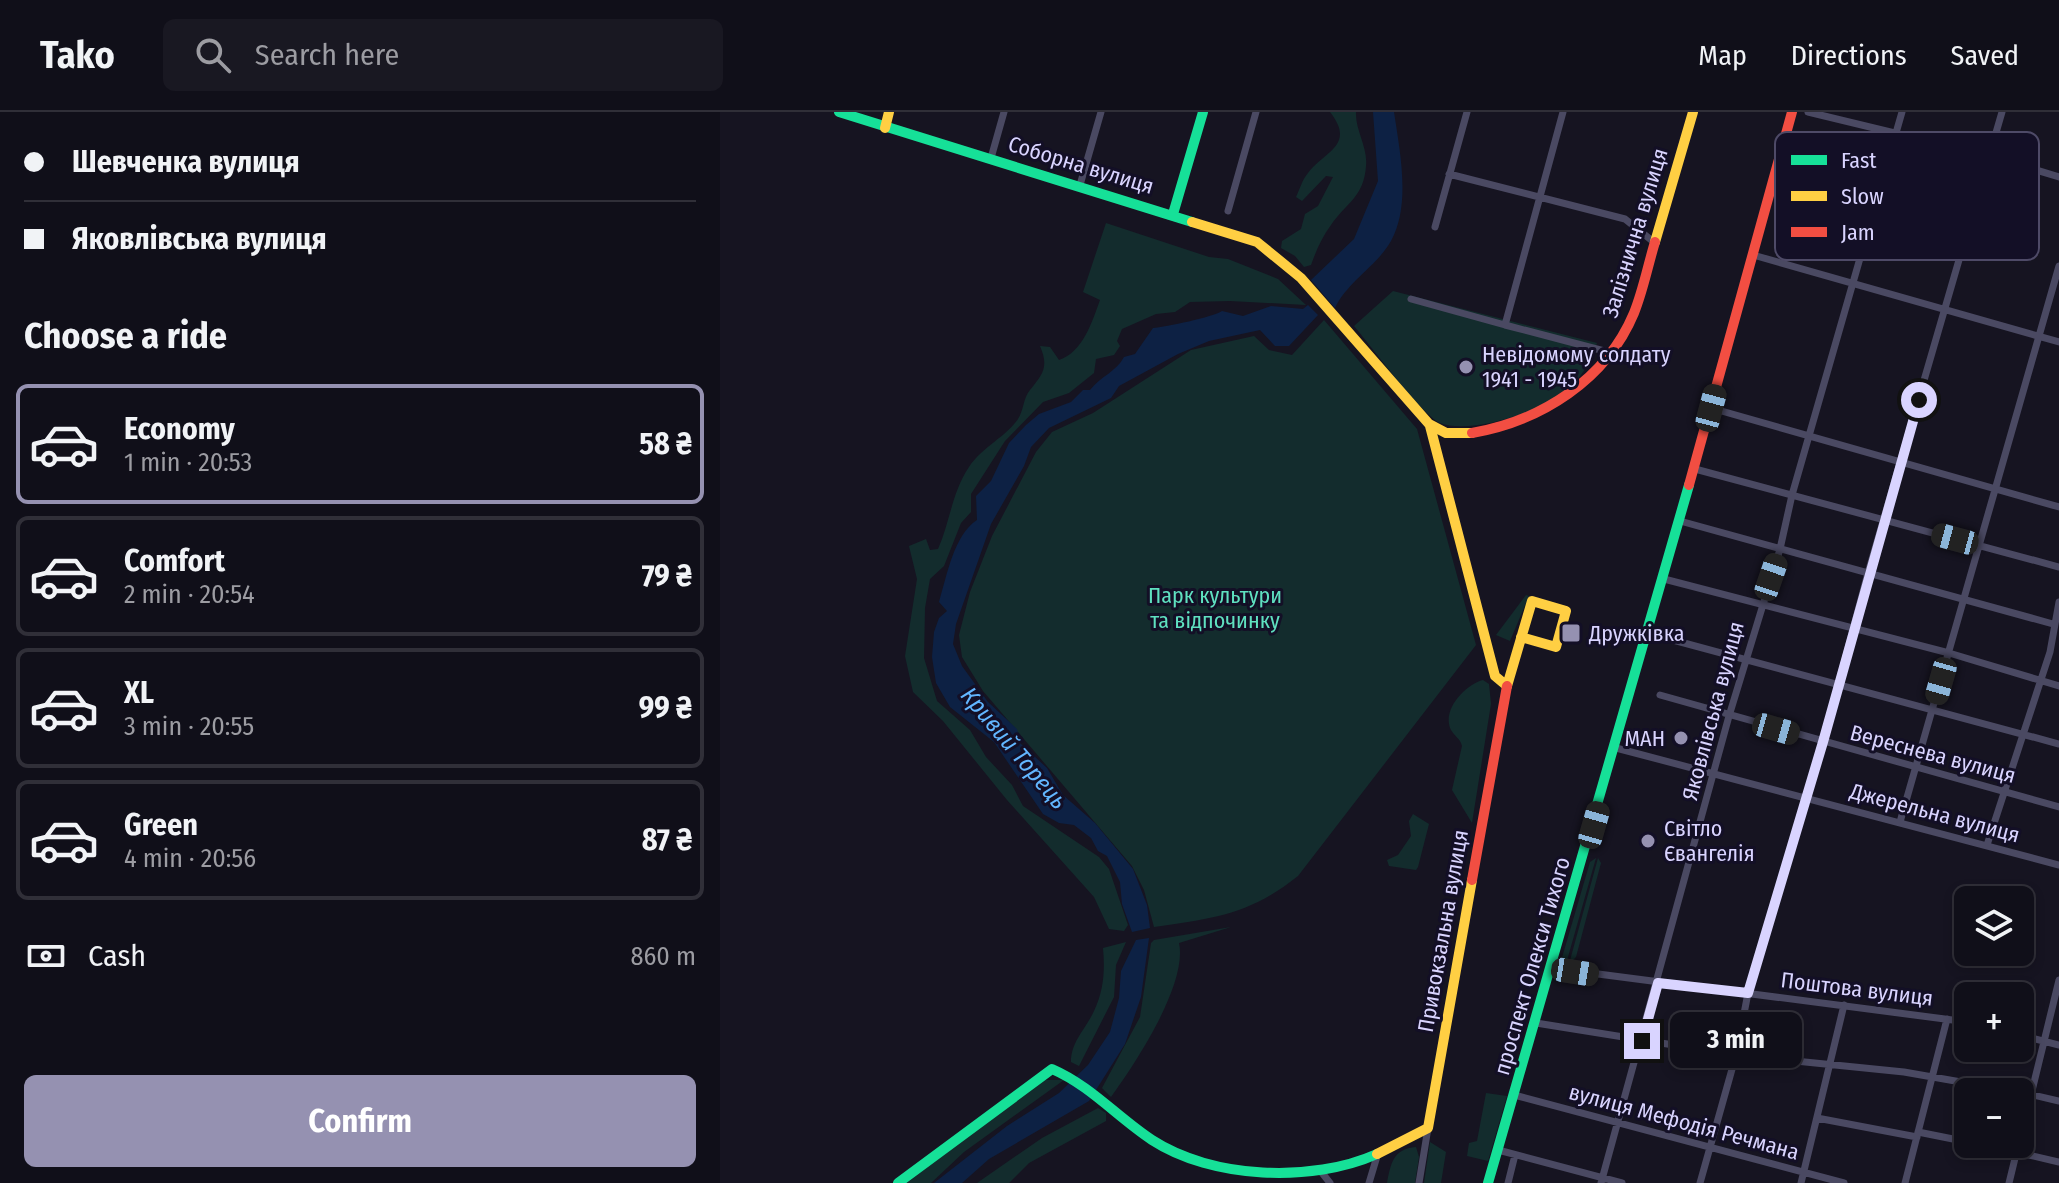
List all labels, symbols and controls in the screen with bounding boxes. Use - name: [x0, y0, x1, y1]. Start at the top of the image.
- search box: [163, 19, 723, 91]
- text: Tako: [40, 32, 115, 78]
- icon: search: [191, 33, 235, 77]
- text: Search here: [255, 37, 399, 73]
- text: Map: [1698, 39, 1747, 72]
- text: Directions: [1791, 39, 1907, 72]
- text: Saved: [1951, 39, 2019, 72]
- street label: Соборна вулиця: [1005, 130, 1157, 200]
- legend: [1775, 132, 2039, 260]
- text: Шевченка вулиця: [72, 144, 300, 180]
- street label: Залізнична вулиця: [1596, 145, 1674, 321]
- text: Fast: [1841, 147, 1877, 174]
- text: Slow: [1841, 183, 1884, 210]
- text: Jam: [1841, 219, 1875, 246]
- text: Яковлівська вулиця: [72, 221, 327, 257]
- text: Choose a ride: [24, 314, 227, 358]
- place label: Невідомому солдату 1941 - 1945: [1482, 341, 1671, 393]
- marker: Невідомому солдату 1941 - 1945: [1457, 358, 1475, 376]
- car: [1693, 382, 1729, 434]
- route start: [1901, 382, 1937, 418]
- icon: car: [28, 408, 100, 480]
- text: Economy: [124, 411, 235, 447]
- text: 58 ₴: [639, 426, 692, 462]
- text: 1 min · 20:53: [124, 447, 252, 478]
- car: [1929, 521, 1981, 557]
- icon: car: [28, 540, 100, 612]
- text: Comfort: [124, 543, 225, 579]
- car: [1752, 550, 1790, 604]
- text: 79 ₴: [642, 558, 692, 594]
- text: 2 min · 20:54: [124, 579, 255, 610]
- park label: Парк культури та відпочинку: [1148, 582, 1282, 634]
- street label: Яковлівська вулиця: [1676, 619, 1750, 803]
- place label: Дружківка: [1588, 620, 1684, 647]
- marker: Дружківка: [1560, 622, 1582, 644]
- car: [1923, 655, 1959, 707]
- icon: car: [28, 672, 100, 744]
- text: XL: [124, 675, 154, 711]
- water label: Кривий Торець: [955, 681, 1073, 815]
- text: 99 ₴: [639, 690, 692, 726]
- text: 3 min · 20:55: [124, 711, 254, 742]
- car: [1750, 711, 1802, 747]
- street label: Вереснева вулиця: [1847, 719, 2019, 789]
- place label: МАН: [1624, 725, 1665, 752]
- marker: МАН: [1672, 729, 1690, 747]
- street label: Джерельна вулиця: [1846, 777, 2023, 849]
- car: [1576, 799, 1612, 851]
- icon: car: [28, 804, 100, 876]
- text: Green: [124, 807, 198, 843]
- place label: Світло Євангелія: [1664, 815, 1755, 867]
- text: 87 ₴: [642, 822, 692, 858]
- street label: Привокзальна вулиця: [1412, 828, 1474, 1034]
- marker: Світло Євангелія: [1639, 832, 1657, 850]
- text: 4 min · 20:56: [124, 843, 256, 874]
- street label: проспект Олекси Тихого: [1488, 854, 1576, 1078]
- map controls: [1954, 886, 2034, 1158]
- button: layers: [1954, 886, 2034, 966]
- icon: cash: [24, 934, 68, 978]
- text: Cash: [88, 938, 146, 974]
- text: 860 m: [630, 941, 696, 972]
- car: [1549, 956, 1601, 988]
- street label: Поштова вулиця: [1779, 966, 1935, 1012]
- button: +: [1954, 982, 2034, 1062]
- callout: 3 min: [1670, 1013, 1802, 1069]
- route end: [1624, 1023, 1660, 1059]
- text: 3 min: [1707, 1024, 1765, 1055]
- button: Confirm: [24, 1075, 696, 1167]
- street label: вулиця Мефодія Речмана: [1566, 1078, 1802, 1166]
- button: −: [1954, 1078, 2034, 1158]

